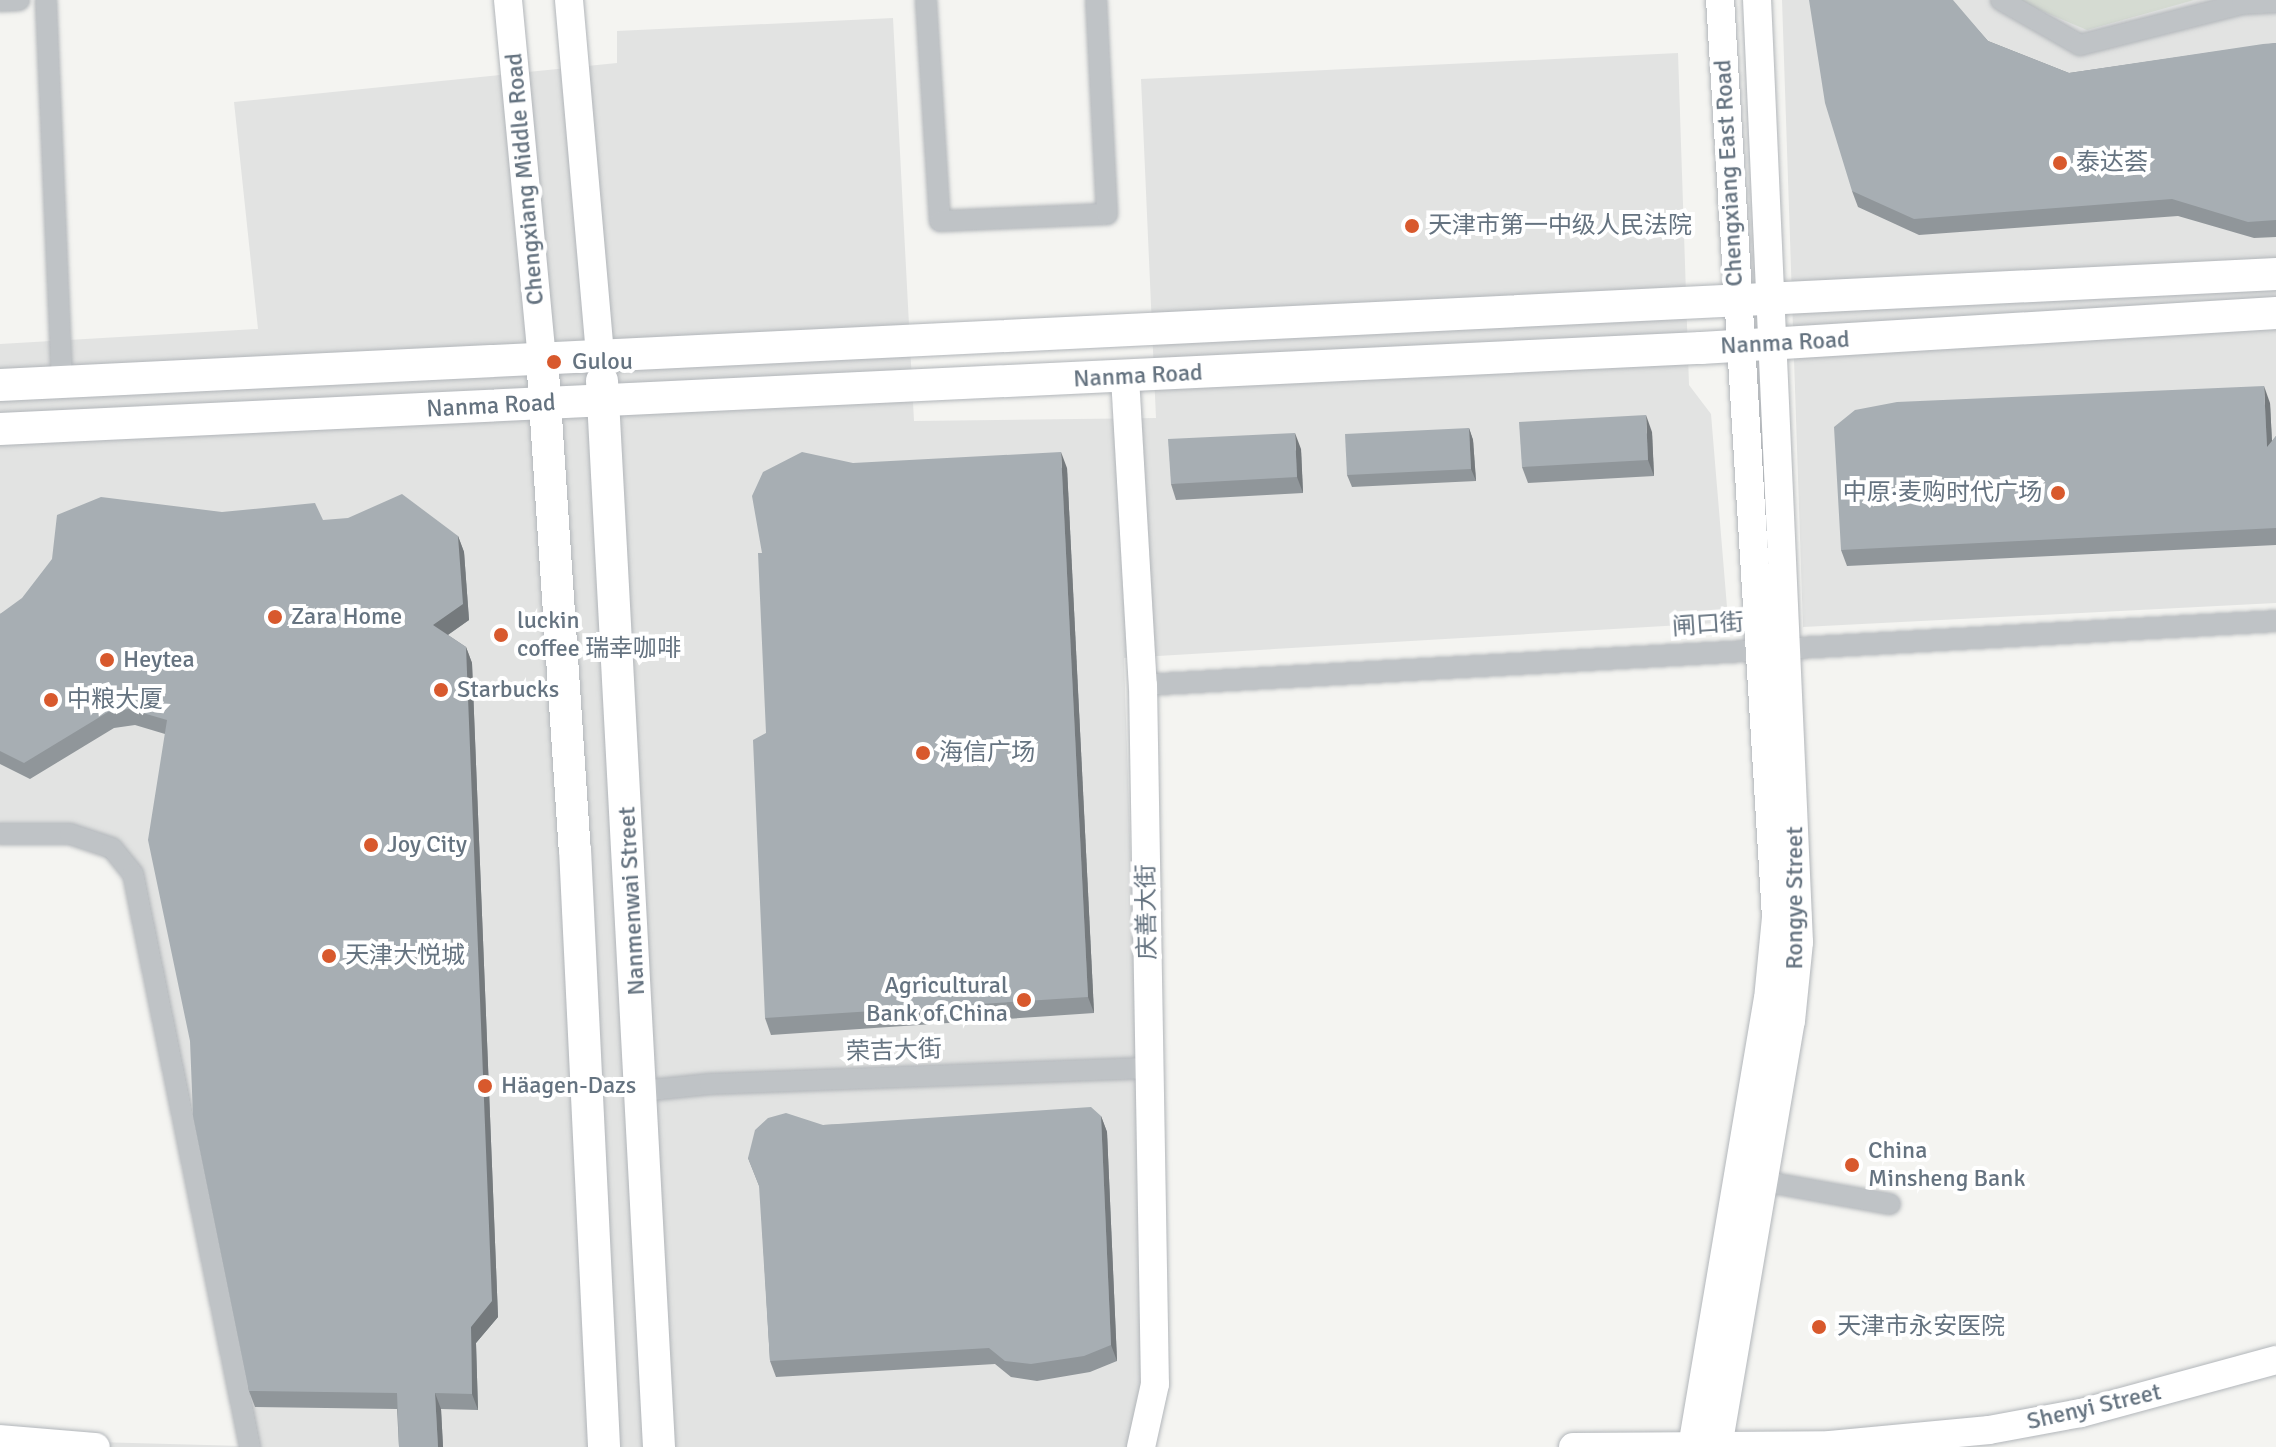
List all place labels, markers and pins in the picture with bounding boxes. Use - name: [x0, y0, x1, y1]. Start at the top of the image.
- place label: 泰达荟: [2076, 149, 2148, 177]
- marker: 泰达荟: [2051, 154, 2069, 172]
- place label: 天津市第一中级人民法院: [1428, 212, 1692, 240]
- marker: 天津市第一中级人民法院: [1403, 217, 1421, 235]
- place label: Gulou: [572, 348, 633, 376]
- marker: Gulou: [543, 351, 565, 373]
- place label: 中原·麦购时代广场: [1843, 479, 2042, 507]
- marker: 中原·麦购时代广场: [2049, 484, 2067, 502]
- place label: Zara Home: [291, 603, 402, 631]
- place label: luckin coffee 瑞幸咖啡: [517, 607, 681, 663]
- marker: Zara Home: [266, 608, 284, 626]
- marker: luckin coffee 瑞幸咖啡: [492, 626, 510, 644]
- place label: Heytea: [123, 646, 195, 674]
- marker: Heytea: [98, 651, 116, 669]
- place label: Starbucks: [457, 676, 559, 704]
- marker: Starbucks: [432, 681, 450, 699]
- place label: 中粮大厦: [67, 686, 163, 714]
- marker: 中粮大厦: [42, 691, 60, 709]
- place label: 海信广场: [939, 739, 1035, 767]
- marker: 海信广场: [914, 744, 932, 762]
- place label: Joy City: [387, 831, 467, 859]
- marker: Joy City: [362, 836, 380, 854]
- place label: 天津大悦城: [345, 942, 465, 970]
- marker: 天津大悦城: [320, 947, 338, 965]
- place label: Agricultural Bank of China: [866, 972, 1008, 1028]
- marker: Agricultural Bank of China: [1015, 991, 1033, 1009]
- place label: Häagen-Dazs: [501, 1072, 636, 1100]
- marker: Häagen-Dazs: [476, 1077, 494, 1095]
- place label: China Minsheng Bank: [1868, 1137, 2025, 1193]
- marker: China Minsheng Bank: [1843, 1156, 1861, 1174]
- place label: 天津市永安医院: [1837, 1313, 2005, 1341]
- marker: 天津市永安医院: [1808, 1316, 1830, 1338]

